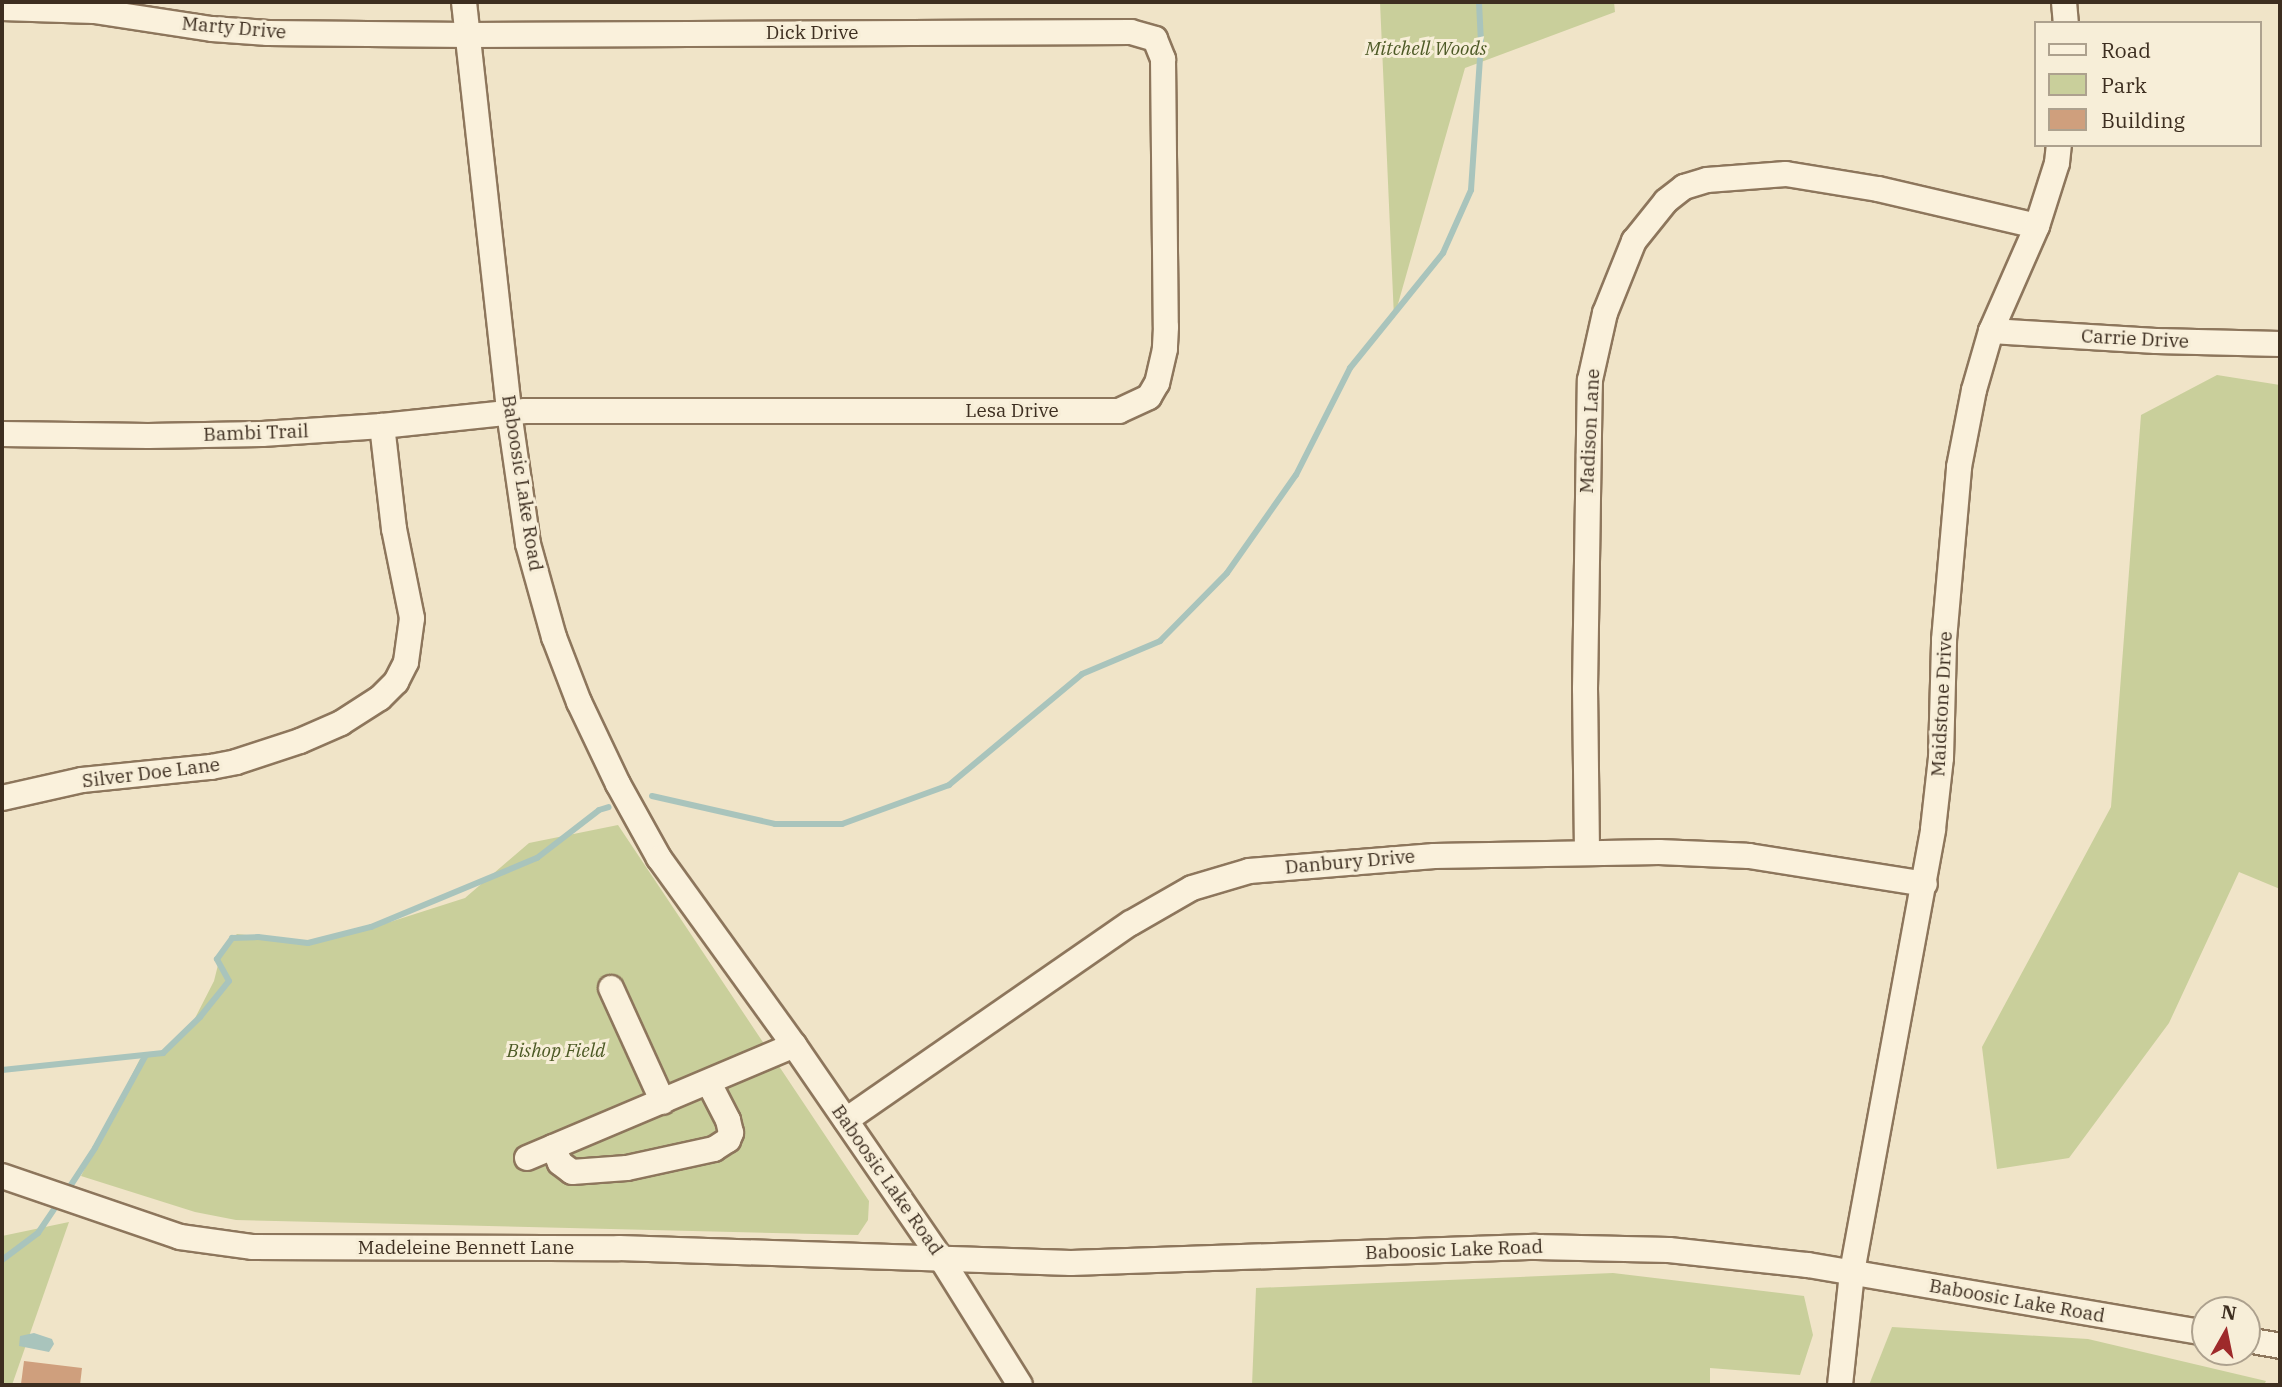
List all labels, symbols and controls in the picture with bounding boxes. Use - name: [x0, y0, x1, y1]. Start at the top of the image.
- street label: Marty Drive: [181, 12, 287, 44]
- legend: [2034, 21, 2261, 147]
- street label: Dick Drive: [766, 22, 858, 44]
- text: Road: [2101, 36, 2151, 64]
- park label: Mitchell Woods: [1365, 38, 1487, 60]
- text: Park: [2101, 71, 2147, 99]
- text: Building: [2101, 106, 2185, 134]
- street label: Carrie Drive: [2081, 325, 2189, 353]
- street label: Madison Lane: [1575, 368, 1605, 494]
- street label: Baboosic Lake Road: [497, 393, 547, 573]
- street label: Lesa Drive: [965, 400, 1059, 422]
- street label: Bambi Trail: [203, 420, 309, 446]
- street label: Maidstone Drive: [1927, 631, 1957, 777]
- street label: Silver Doe Lane: [81, 753, 221, 793]
- street label: Danbury Drive: [1284, 845, 1416, 879]
- park label: Bishop Field: [507, 1040, 605, 1062]
- street label: Baboosic Lake Road: [827, 1101, 947, 1259]
- street label: Baboosic Lake Road: [1365, 1236, 1543, 1264]
- street label: Madeleine Bennett Lane: [358, 1237, 574, 1259]
- street label: Baboosic Lake Road: [1927, 1274, 2107, 1328]
- north arrow: [2191, 1296, 2261, 1366]
- text: N: [2220, 1299, 2238, 1325]

